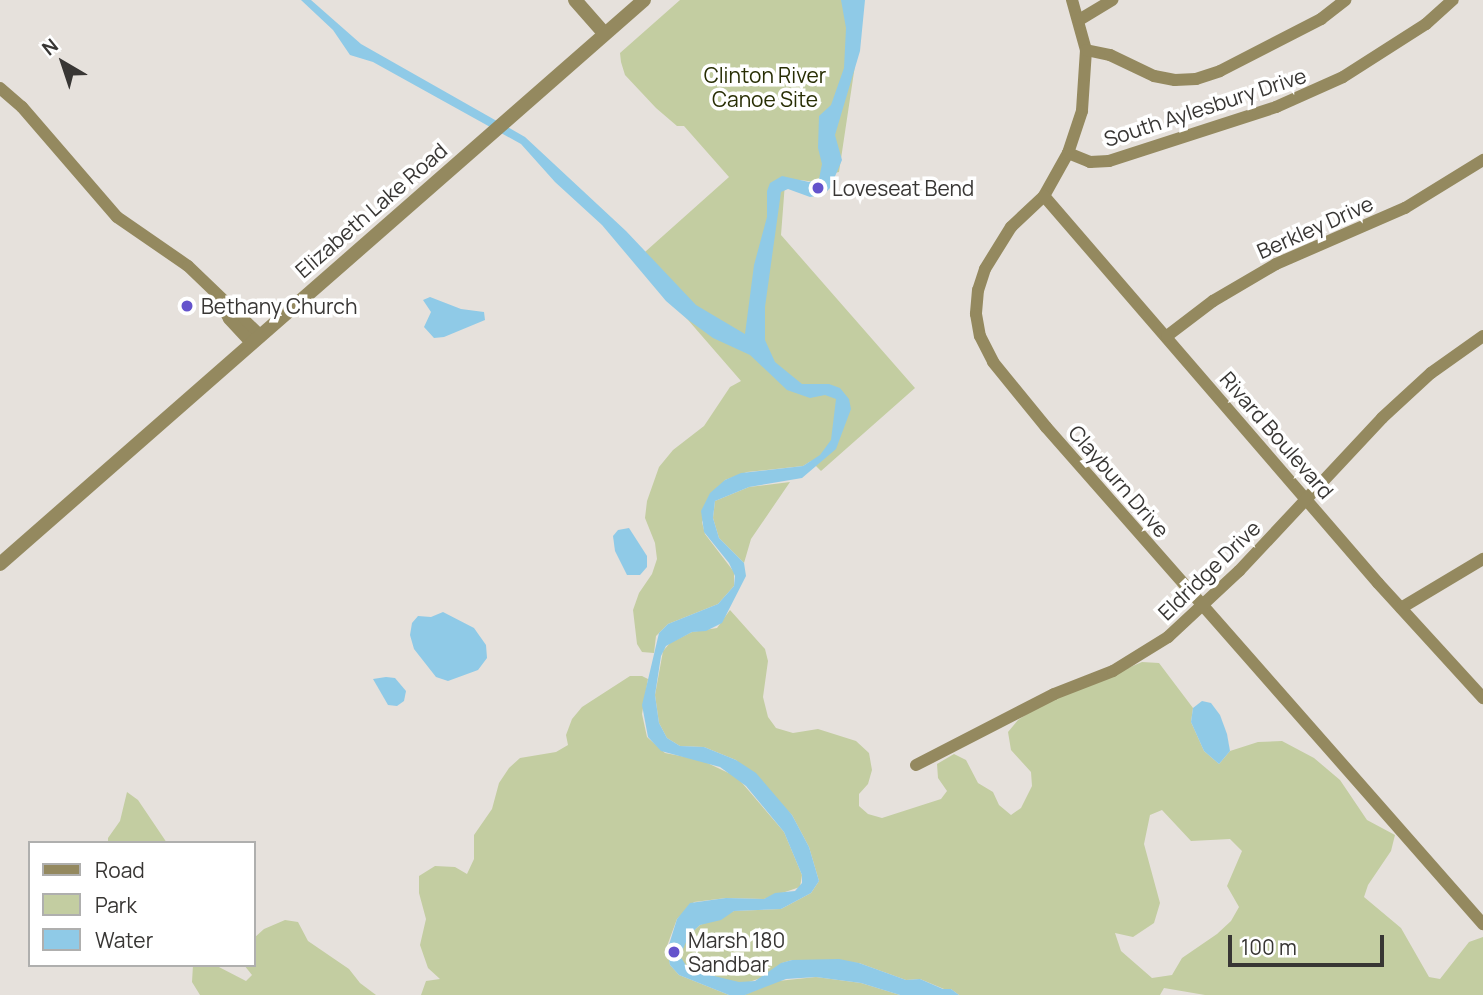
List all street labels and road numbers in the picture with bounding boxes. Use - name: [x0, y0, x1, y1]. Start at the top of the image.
- street label: South Aylesbury Drive: [1101, 62, 1309, 152]
- street label: Elizabeth Lake Road: [290, 137, 452, 283]
- street label: Berkley Drive: [1253, 190, 1377, 264]
- street label: Rivard Boulevard: [1215, 366, 1339, 504]
- street label: Clayburn Drive: [1063, 420, 1175, 542]
- street label: Eldridge Drive: [1153, 515, 1265, 625]

